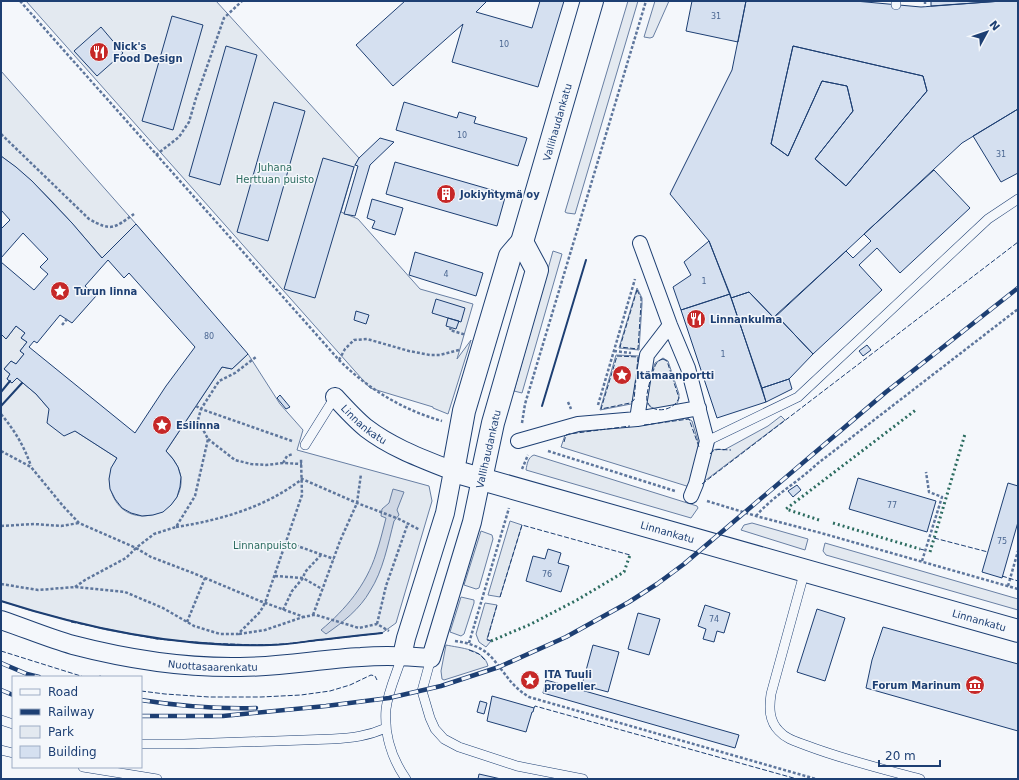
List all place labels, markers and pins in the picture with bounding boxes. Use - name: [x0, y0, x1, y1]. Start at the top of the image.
- restaurant icon: Nick's Food Design: [88, 41, 110, 63]
- place label: Nick's Food Design: [113, 41, 183, 64]
- building icon: Jokiyhtymä oy: [435, 183, 457, 205]
- place label: Jokiyhtymä oy: [459, 189, 540, 200]
- place icon: Turun linna: [49, 280, 71, 302]
- place label: Turun linna: [74, 286, 137, 297]
- restaurant icon: Linnankulma: [685, 308, 707, 330]
- place label: Linnankulma: [710, 314, 782, 325]
- place icon: Itämaanportti: [611, 364, 633, 386]
- place label: Itämaanportti: [636, 370, 714, 381]
- place icon: Esilinna: [151, 414, 173, 436]
- place label: Esilinna: [176, 420, 220, 431]
- place icon: ITA Tuuli propeller: [519, 669, 541, 691]
- place label: ITA Tuuli propeller: [544, 669, 596, 692]
- museum icon: Forum Marinum: [964, 674, 986, 696]
- place label: Forum Marinum: [872, 680, 961, 691]

